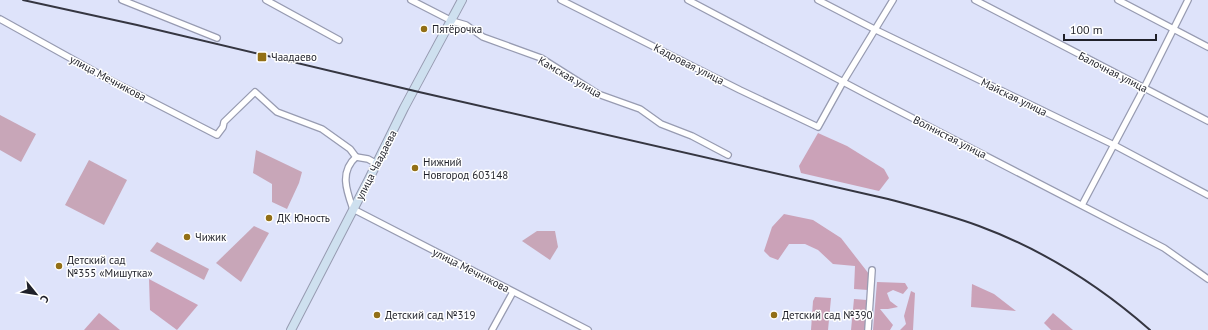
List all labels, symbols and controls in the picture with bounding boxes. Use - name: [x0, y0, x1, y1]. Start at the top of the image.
- scale bar: [1064, 16, 1156, 42]
- place label: Пятёрочка: [432, 22, 482, 36]
- text: 100 m: [1070, 22, 1103, 37]
- marker: Пятёрочка: [419, 24, 429, 34]
- street label: Кадровая улица: [651, 40, 727, 88]
- street label: Балочная улица: [1076, 49, 1150, 95]
- place label: Чаадаево: [271, 50, 317, 64]
- marker: Чаадаево: [256, 51, 268, 63]
- street label: улица Мечникова: [67, 52, 149, 104]
- street label: Камская улица: [536, 53, 604, 101]
- street label: Майская улица: [979, 75, 1049, 119]
- street label: Волнистая улица: [911, 112, 989, 162]
- street label: улица Чаадаева: [352, 128, 400, 202]
- place label: Нижний Новгород 603148: [423, 155, 508, 182]
- marker: Нижний Новгород 603148: [410, 163, 420, 173]
- place label: ДК Юность: [277, 211, 330, 225]
- marker: ДК Юность: [264, 213, 274, 223]
- place label: Чижик: [195, 230, 227, 244]
- marker: Чижик: [182, 232, 192, 242]
- street label: улица Мечникова: [430, 245, 512, 295]
- place label: Детский сад №355 «Мишутка»: [67, 253, 153, 280]
- marker: Детский сад №355 «Мишутка»: [54, 261, 64, 271]
- north arrow: [16, 274, 56, 314]
- text: С: [37, 293, 52, 305]
- place label: Детский сад №319: [385, 308, 476, 322]
- place label: Детский сад №390: [782, 308, 873, 322]
- marker: Детский сад №319: [372, 310, 382, 320]
- marker: Детский сад №390: [769, 310, 779, 320]

